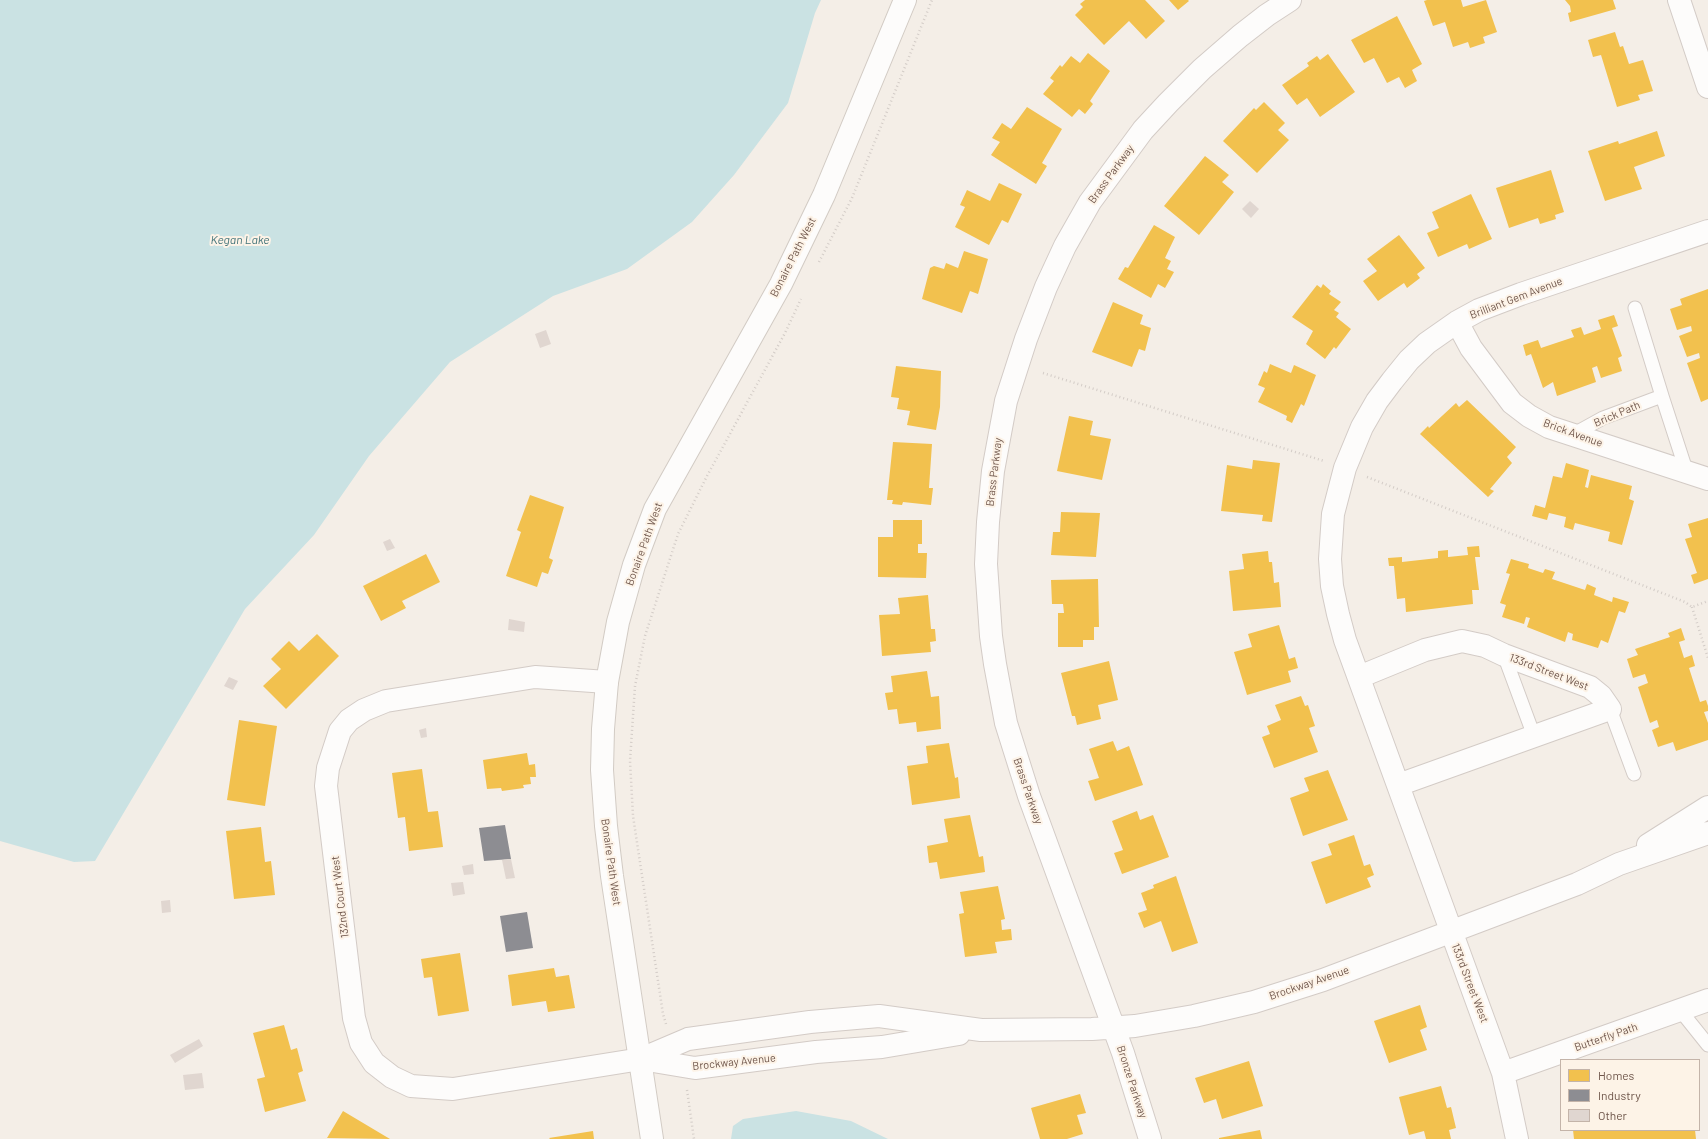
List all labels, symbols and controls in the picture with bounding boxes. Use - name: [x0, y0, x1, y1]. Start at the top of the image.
- street label: Brass Parkway: [1085, 142, 1137, 206]
- street label: Bonaire Path West: [767, 215, 819, 299]
- water label: Kegan Lake: [210, 233, 270, 247]
- street label: Brilliant Gem Avenue: [1468, 274, 1564, 322]
- street label: Brick Path: [1592, 398, 1642, 430]
- street label: Brick Avenue: [1542, 416, 1604, 450]
- street label: Brass Parkway: [983, 437, 1005, 507]
- street label: Bonaire Path West: [623, 501, 665, 587]
- street label: 133rd Street West: [1508, 651, 1590, 693]
- street label: Brass Parkway: [1011, 756, 1045, 826]
- street label: Bonaire Path West: [598, 818, 624, 906]
- street label: 132nd Court West: [328, 855, 352, 939]
- street label: 133rd Street West: [1449, 942, 1491, 1024]
- street label: Brockway Avenue: [1267, 963, 1351, 1003]
- street label: Butterfly Path: [1573, 1020, 1639, 1054]
- street label: Bronze Parkway: [1114, 1044, 1150, 1120]
- street label: Brockway Avenue: [692, 1051, 776, 1073]
- legend: [1560, 1059, 1700, 1131]
- text: Homes: [1598, 1068, 1634, 1082]
- text: Industry: [1598, 1088, 1641, 1102]
- text: Other: [1598, 1108, 1627, 1122]

